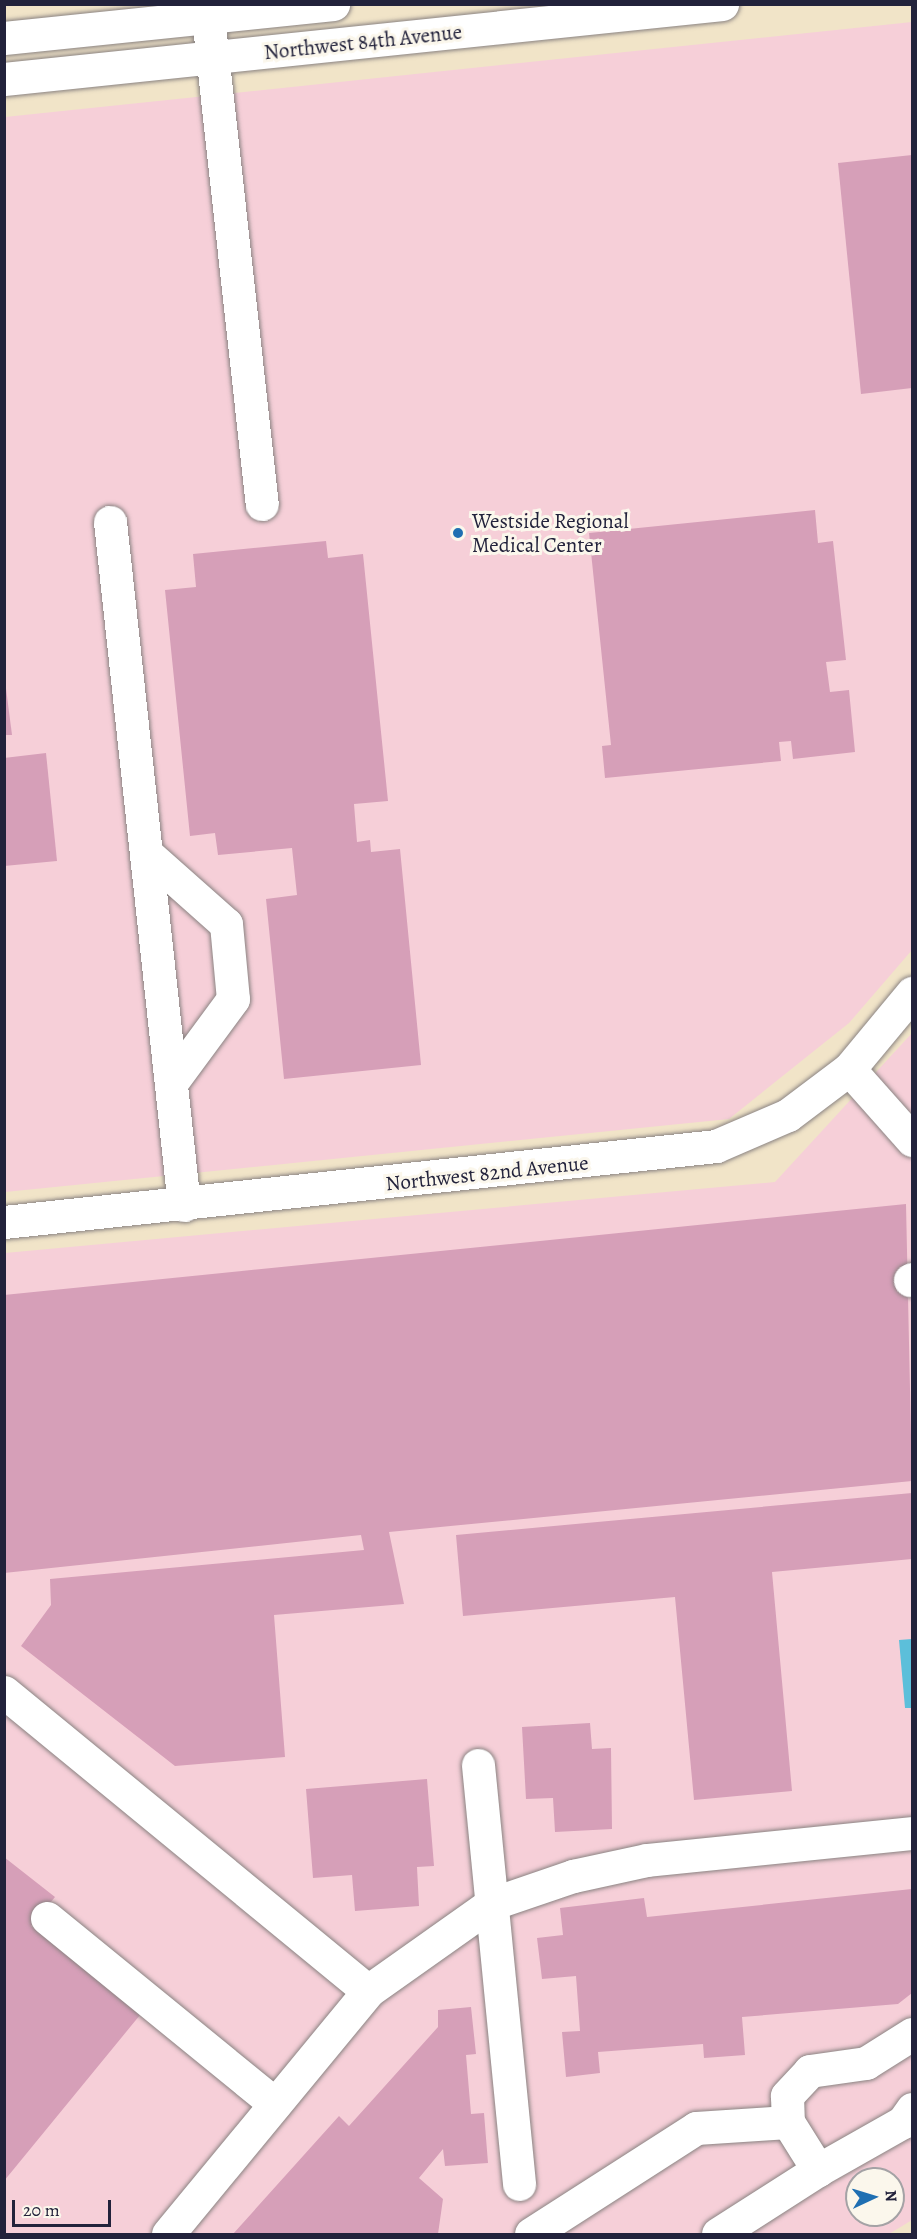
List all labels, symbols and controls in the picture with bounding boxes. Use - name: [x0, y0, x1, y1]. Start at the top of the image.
- street label: Northwest 84th Avenue: [263, 19, 463, 65]
- place label: Westside Regional Medical Center: [472, 508, 629, 558]
- marker: Westside Regional Medical Center: [449, 524, 467, 542]
- street label: Northwest 82nd Avenue: [384, 1150, 590, 1196]
- north arrow: [845, 2167, 905, 2227]
- scale bar: [15, 2188, 114, 2226]
- text: N: [880, 2189, 902, 2202]
- text: 20 m: [23, 2198, 60, 2222]

